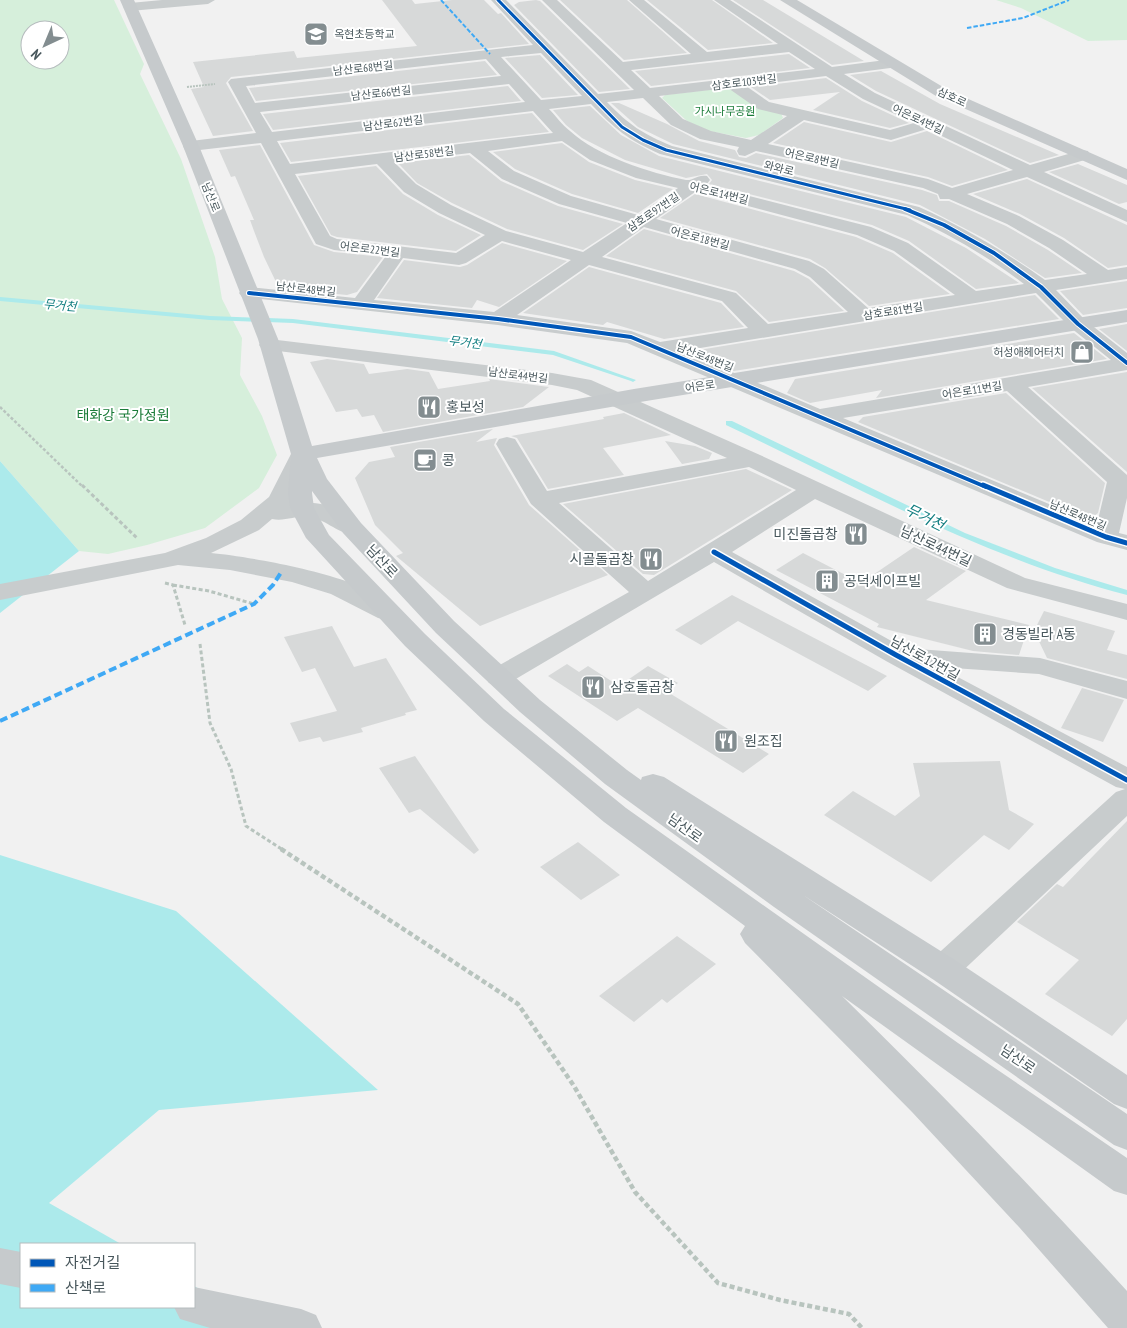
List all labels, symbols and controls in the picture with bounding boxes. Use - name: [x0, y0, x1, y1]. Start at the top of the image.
- north arrow: [20, 20, 70, 70]
- school or university icon: 옥현초등학교: [303, 21, 329, 47]
- place label: 옥현초등학교: [334, 27, 395, 41]
- text: N: [27, 45, 45, 63]
- street label: 남산로68번길: [332, 58, 394, 78]
- street label: 삼호로103번길: [711, 71, 777, 93]
- street label: 남산로66번길: [350, 83, 412, 103]
- street label: 삼호로: [935, 84, 969, 110]
- street label: 어은로4번길: [890, 101, 946, 137]
- park label: 가시나무공원: [695, 104, 755, 118]
- street label: 남산로62번길: [362, 112, 424, 134]
- street label: 남산로58번길: [393, 143, 455, 165]
- street label: 어은로8번길: [783, 145, 841, 171]
- street label: 와와로: [763, 158, 795, 178]
- street label: 어은로14번길: [688, 179, 750, 207]
- street label: 남산로: [199, 180, 223, 214]
- street label: 삼호로97번길: [624, 189, 682, 235]
- street label: 어은로18번길: [669, 223, 731, 253]
- street label: 어은로22번길: [339, 238, 401, 260]
- street label: 남산로48번길: [275, 279, 337, 299]
- water label: 무거천: [43, 296, 79, 314]
- street label: 삼호로81번길: [862, 299, 924, 323]
- water label: 무거천: [448, 333, 484, 352]
- street label: 남산로48번길: [674, 339, 736, 375]
- shop icon: 허성애헤어터치: [1069, 339, 1095, 365]
- place label: 허성애헤어터치: [993, 345, 1064, 359]
- street label: 남산로44번길: [487, 364, 549, 386]
- street label: 어은로: [684, 377, 716, 395]
- street label: 어은로11번길: [941, 378, 1003, 402]
- restaurant icon: 홍보성: [416, 394, 442, 420]
- place label: 홍보성: [446, 398, 485, 416]
- park label: 태화강 국가정원: [76, 406, 170, 424]
- cafe icon: 콩: [412, 447, 438, 473]
- place label: 콩: [442, 451, 455, 469]
- street label: 남산로48번길: [1047, 497, 1109, 533]
- water label: 무거천: [902, 499, 950, 536]
- restaurant icon: 미진돌곱창: [843, 521, 869, 547]
- street label: 남산로44번길: [897, 522, 975, 570]
- place label: 미진돌곱창: [774, 525, 838, 543]
- street label: 남산로: [362, 541, 402, 581]
- restaurant icon: 시골돌곱창: [638, 546, 664, 572]
- place label: 시골돌곱창: [570, 550, 634, 568]
- building icon: 공덕세이프빌: [814, 568, 840, 594]
- place label: 공덕세이프빌: [844, 572, 921, 590]
- building icon: 경동빌라 A동: [972, 621, 998, 647]
- place label: 경동빌라 A동: [1002, 625, 1076, 643]
- street label: 남산로12번길: [887, 631, 963, 685]
- restaurant icon: 삼호돌곱창: [580, 674, 606, 700]
- place label: 삼호돌곱창: [610, 678, 675, 696]
- restaurant icon: 원조집: [713, 728, 739, 754]
- place label: 원조집: [744, 732, 783, 750]
- street label: 남산로: [664, 809, 706, 847]
- street label: 남산로: [997, 1041, 1039, 1077]
- legend: [20, 1243, 195, 1308]
- text: 자전거길: [65, 1253, 120, 1272]
- text: 산책로: [65, 1278, 106, 1297]

